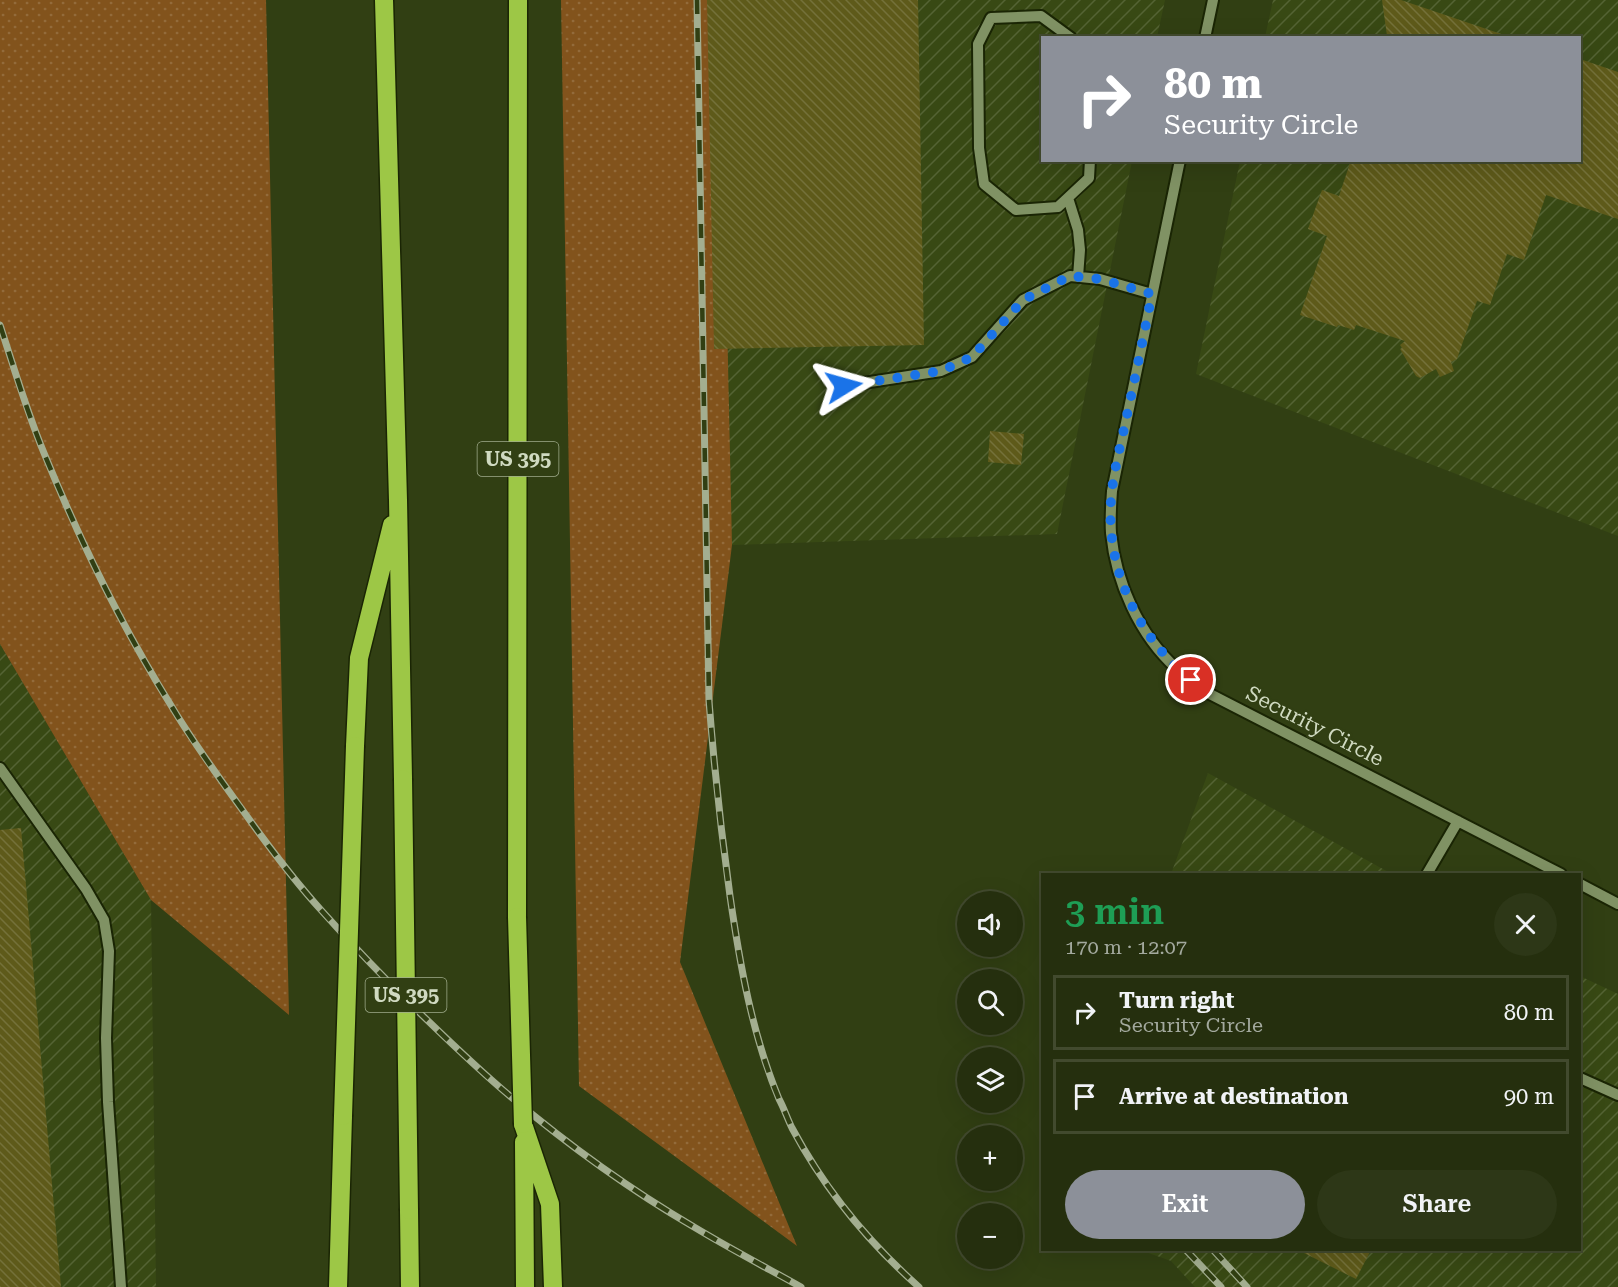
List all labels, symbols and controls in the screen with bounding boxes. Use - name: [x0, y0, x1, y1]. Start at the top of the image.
- text: 80 m: [1164, 59, 1262, 108]
- icon: right: [1065, 60, 1143, 138]
- text: Security Circle: [1164, 109, 1358, 141]
- position arrow: [812, 354, 876, 418]
- road number: US 395: [478, 442, 558, 476]
- pin: [1165, 654, 1216, 705]
- icon: arrive: [1174, 663, 1207, 696]
- street label: Security Circle: [1242, 681, 1388, 771]
- map controls: [957, 891, 1023, 1269]
- button: sound: [957, 891, 1023, 957]
- text: 3 min: [1065, 891, 1164, 933]
- button: close: [1494, 893, 1557, 956]
- text: 170 m · 12:07: [1065, 935, 1187, 959]
- button: search: [957, 969, 1023, 1035]
- road number: US 395: [366, 978, 446, 1012]
- text: Turn right: [1119, 988, 1234, 1013]
- icon: right: [1068, 996, 1101, 1029]
- text: 80 m: [1504, 1000, 1554, 1025]
- text: Security Circle: [1119, 1013, 1263, 1037]
- button: layers: [957, 1047, 1023, 1113]
- icon: arrive: [1068, 1080, 1101, 1113]
- text: Arrive at destination: [1119, 1084, 1348, 1109]
- text: 90 m: [1504, 1084, 1554, 1109]
- button: +: [957, 1125, 1023, 1191]
- button: Exit: [1065, 1170, 1305, 1239]
- button: Share: [1317, 1170, 1557, 1239]
- button: −: [957, 1203, 1023, 1269]

